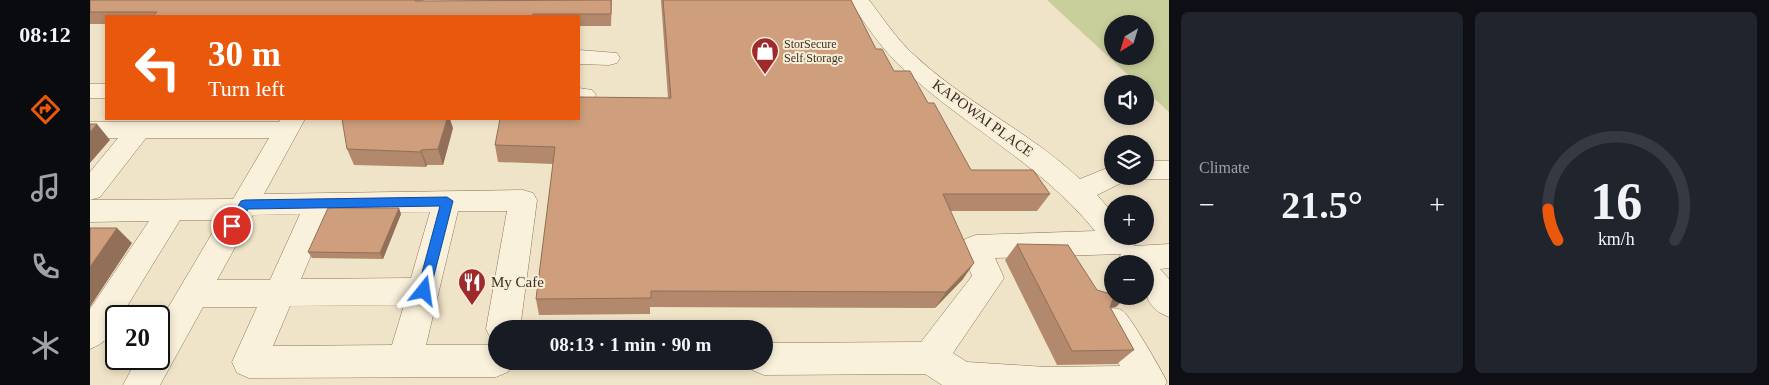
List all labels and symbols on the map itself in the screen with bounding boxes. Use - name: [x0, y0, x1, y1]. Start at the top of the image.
- north arrow: [1104, 15, 1154, 65]
- shop icon: StorSecure Self Storage: [750, 36, 780, 75]
- place label: StorSecure Self Storage: [784, 37, 843, 65]
- street label: KAPOWAI PLACE: [930, 76, 1036, 160]
- pin: [211, 205, 253, 247]
- position arrow: [397, 264, 449, 316]
- restaurant icon: My Cafe: [457, 267, 487, 306]
- place label: My Cafe: [491, 274, 544, 290]
- speed limit sign: 20: [105, 305, 170, 370]

